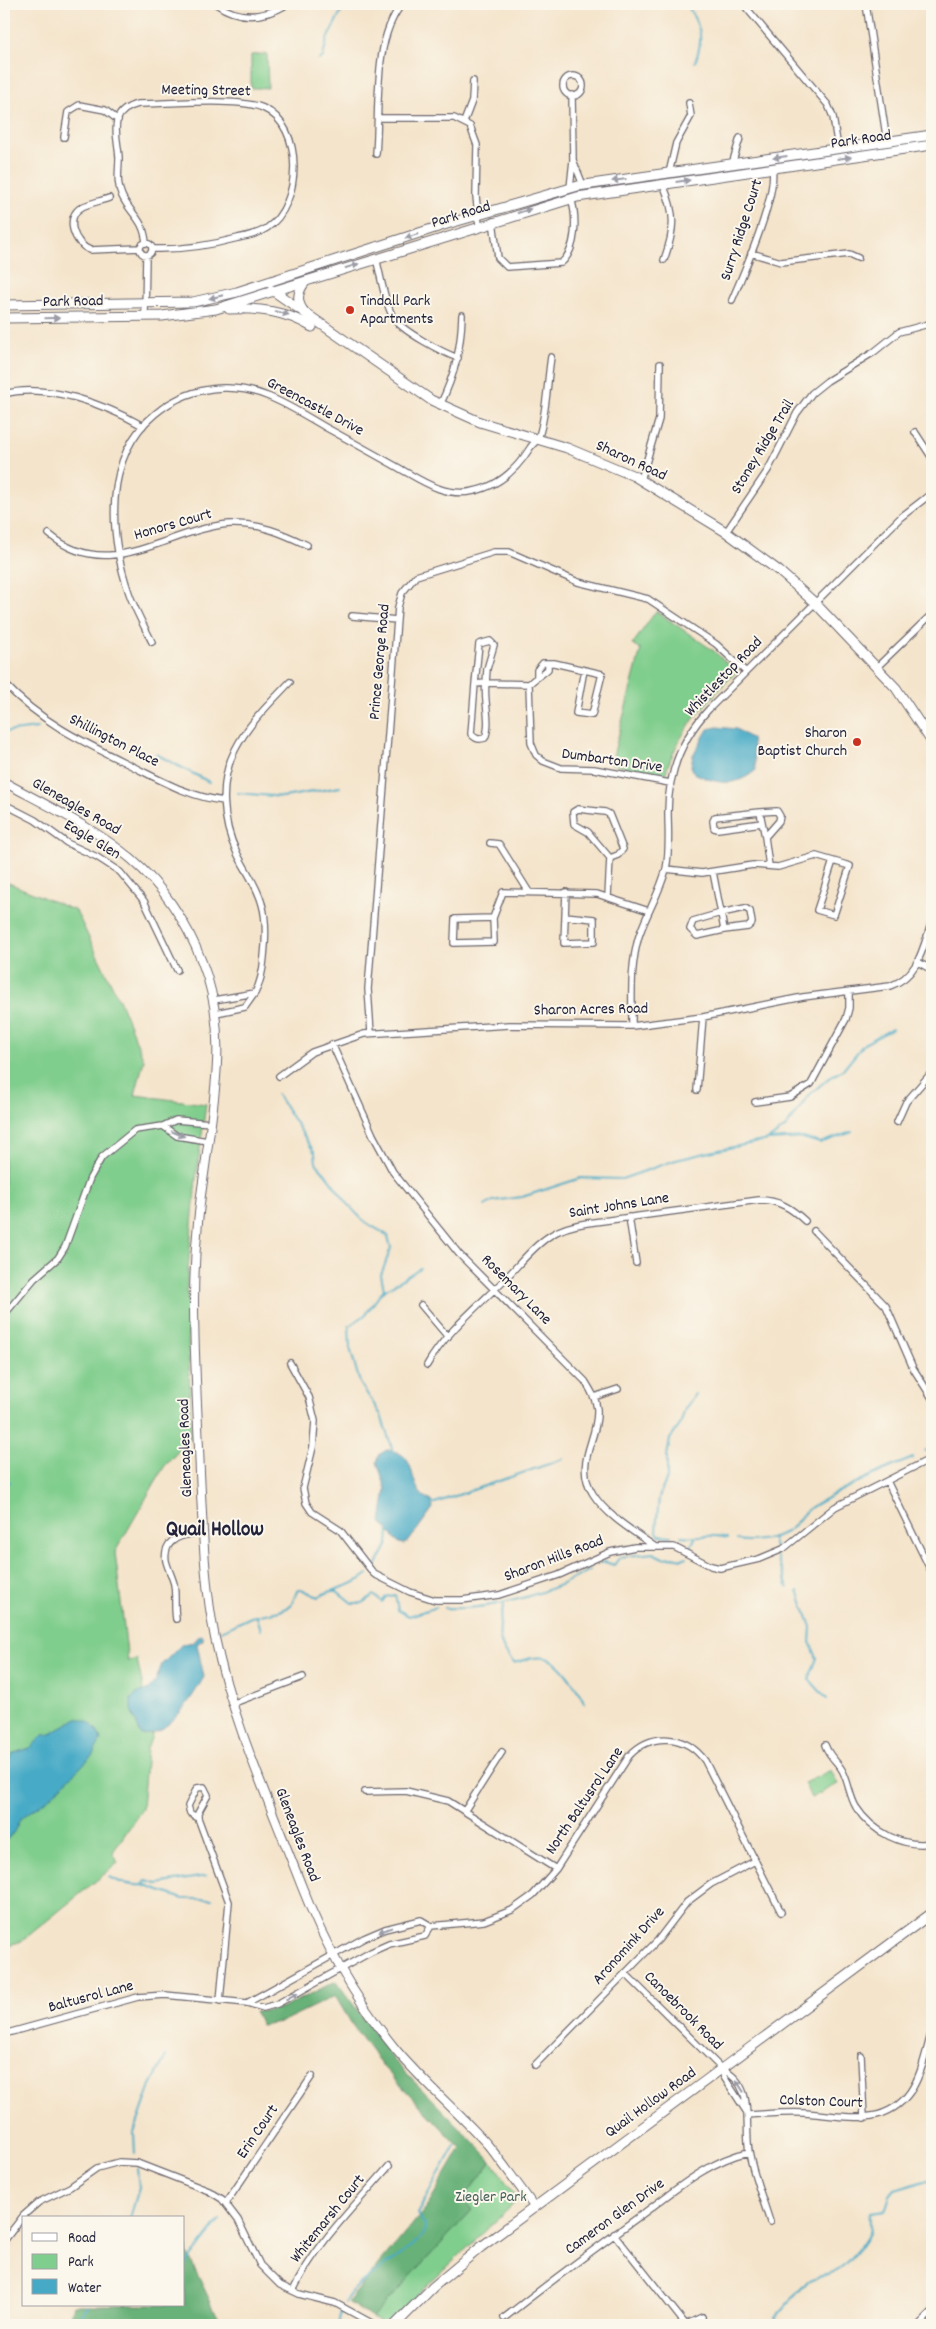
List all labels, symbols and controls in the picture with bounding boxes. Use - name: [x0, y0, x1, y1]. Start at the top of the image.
- street label: Meeting Street: [161, 79, 251, 103]
- street label: Park Road: [829, 124, 893, 156]
- one-way arrow: [772, 153, 788, 161]
- one-way arrow: [836, 154, 852, 162]
- one-way arrow: [611, 176, 627, 184]
- street label: Surry Ridge Court: [715, 176, 769, 284]
- one-way arrow: [675, 177, 691, 185]
- street label: Park Road: [429, 195, 493, 235]
- one-way arrow: [516, 207, 531, 215]
- one-way arrow: [404, 232, 419, 240]
- one-way arrow: [345, 261, 360, 269]
- street label: Park Road: [42, 290, 104, 314]
- place label: Tindall Park Apartments: [360, 290, 434, 331]
- one-way arrow: [209, 293, 224, 301]
- marker: Tindall Park Apartments: [344, 304, 356, 316]
- one-way arrow: [274, 310, 289, 318]
- one-way arrow: [45, 313, 61, 321]
- street label: Greencastle Drive: [262, 372, 368, 442]
- street label: Stoney Ridge Trail: [726, 395, 801, 499]
- street label: Sharon Road: [592, 435, 670, 487]
- street label: Honors Court: [131, 503, 215, 547]
- street label: Prince George Road: [363, 603, 397, 721]
- street label: Whistlestop Road: [680, 632, 768, 722]
- street label: Shillington Place: [65, 708, 163, 774]
- place label: Sharon Baptist Church: [758, 722, 847, 763]
- marker: Sharon Baptist Church: [851, 736, 863, 748]
- street label: Dumbarton Drive: [560, 743, 664, 779]
- street label: Gleneagles Road: [27, 772, 125, 842]
- street label: Eagle Glen: [59, 814, 125, 866]
- street label: Sharon Acres Road: [534, 998, 648, 1022]
- one-way arrow: [171, 1130, 186, 1138]
- street label: Saint Johns Lane: [567, 1187, 671, 1225]
- street label: Rosemary Lane: [475, 1249, 557, 1331]
- street label: Gleneagles Road: [173, 1398, 199, 1498]
- district label: Quail Hollow: [166, 1516, 264, 1546]
- street label: Sharon Hills Road: [501, 1529, 607, 1589]
- street label: North Baltusrol Lane: [540, 1743, 630, 1859]
- street label: Gleneagles Road: [269, 1785, 325, 1885]
- street label: Aronomink Drive: [587, 1902, 671, 1990]
- one-way arrow: [377, 1926, 392, 1934]
- street label: Canoebrook Road: [638, 1966, 728, 2056]
- street label: Baltusrol Lane: [46, 1975, 136, 2019]
- one-way arrow: [285, 1992, 300, 2000]
- street label: Quail Hollow Road: [601, 2062, 701, 2144]
- one-way arrow: [736, 2080, 745, 2093]
- street label: Colston Court: [779, 2089, 863, 2115]
- street label: Erin Court: [231, 2100, 285, 2164]
- street label: Whitemarsh Court: [285, 2170, 371, 2268]
- street label: Cameron Glen Drive: [560, 2173, 670, 2261]
- park label: Ziegler Park: [455, 2186, 527, 2209]
- legend: [22, 2216, 185, 2306]
- text: Road: [68, 2228, 96, 2250]
- text: Park: [68, 2252, 94, 2274]
- text: Water: [68, 2278, 102, 2300]

